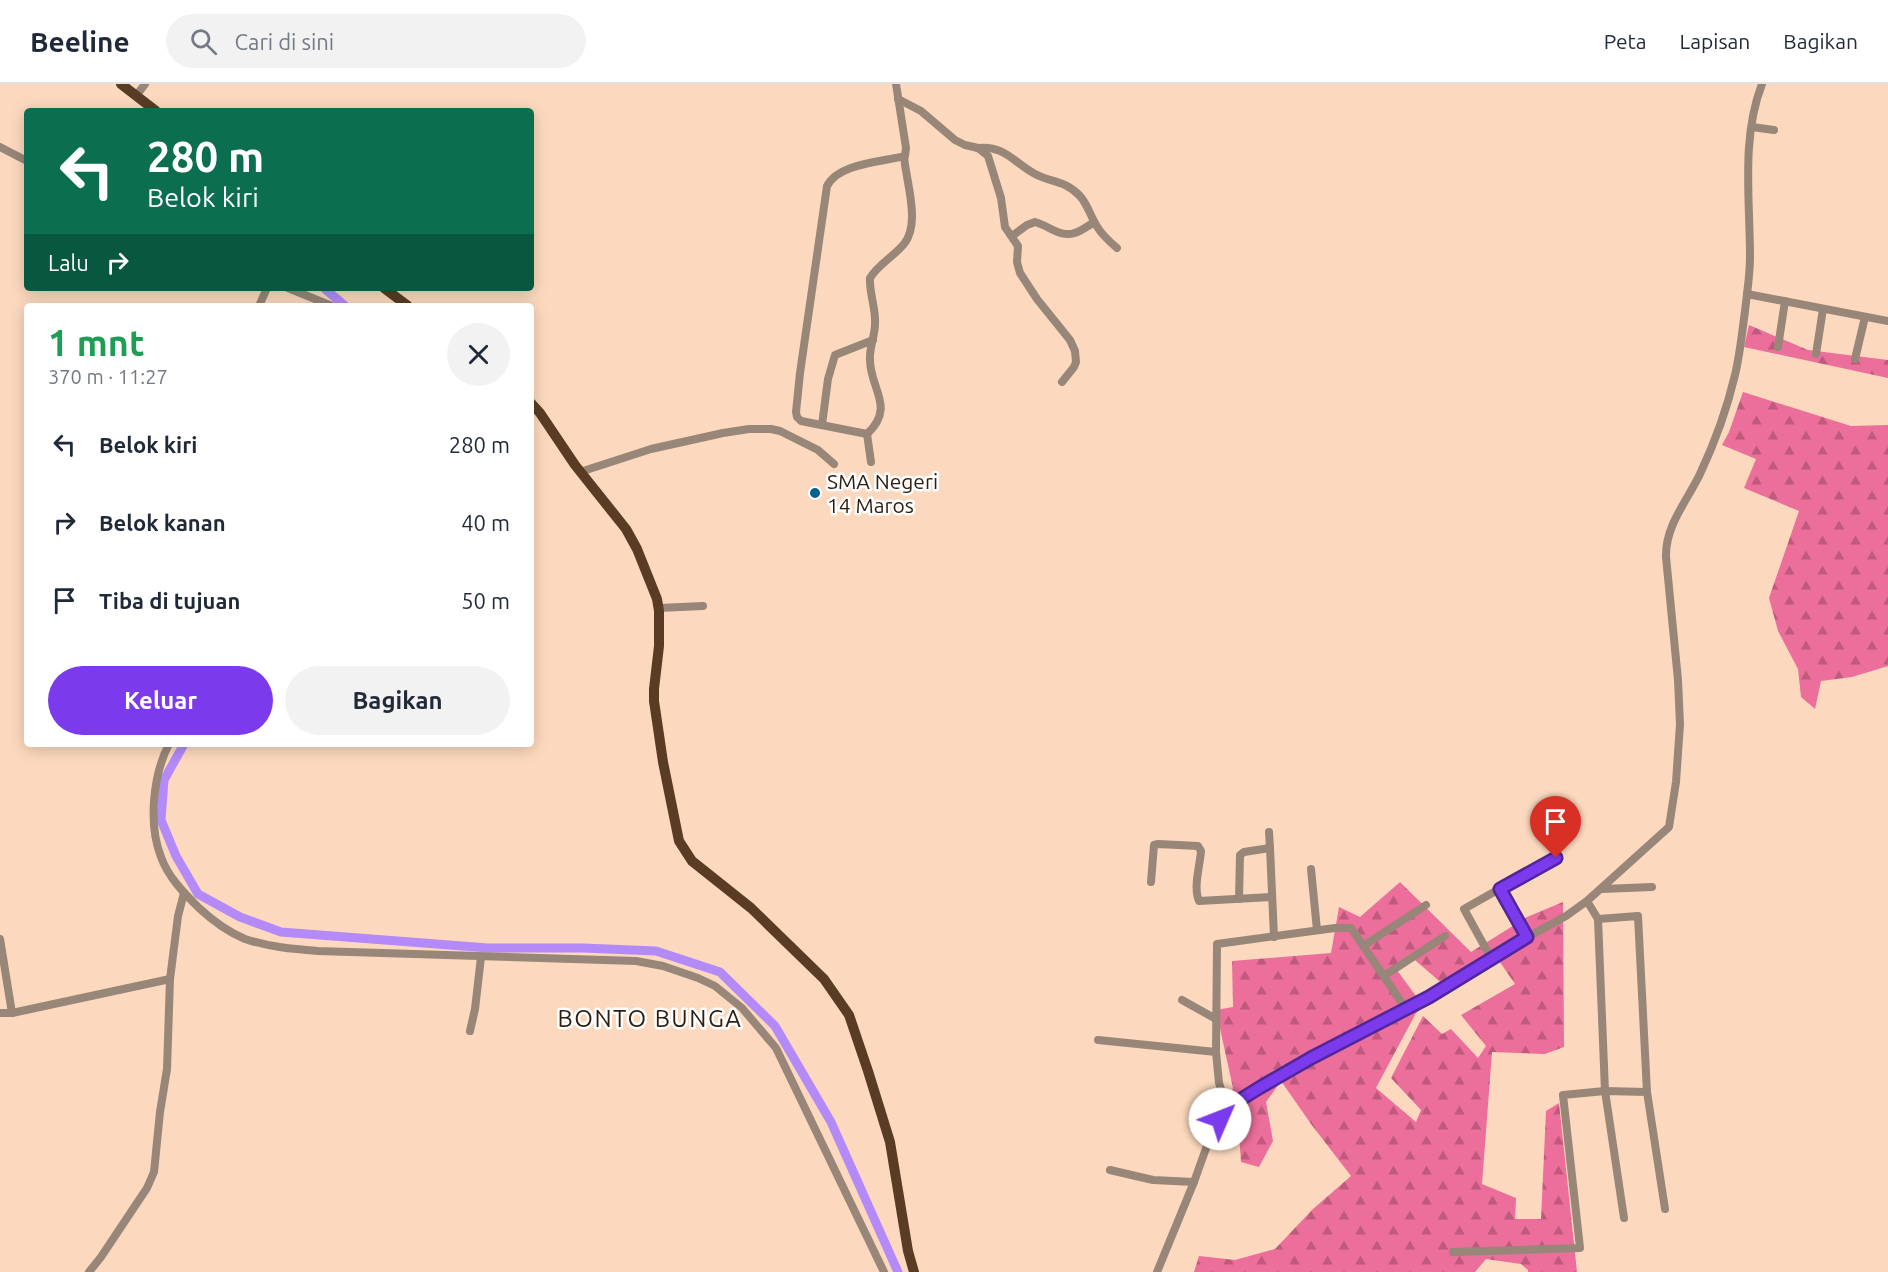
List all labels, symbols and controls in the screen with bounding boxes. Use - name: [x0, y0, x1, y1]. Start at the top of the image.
- search box: [166, 14, 586, 68]
- icon: search: [187, 25, 220, 58]
- text: Beeline: [30, 26, 130, 57]
- text: Cari di sini: [235, 29, 334, 54]
- text: Peta: [1604, 29, 1647, 53]
- text: Lapisan: [1680, 29, 1750, 53]
- text: Bagikan: [1783, 29, 1858, 53]
- icon: left: [48, 132, 126, 210]
- text: 280 m: [147, 133, 264, 180]
- text: Belok kiri: [147, 182, 259, 212]
- icon: right: [101, 246, 134, 279]
- text: Lalu: [48, 250, 89, 275]
- text: 1 mnt: [48, 322, 144, 363]
- button: close: [447, 323, 510, 386]
- text: 370 m · 11:27: [48, 365, 168, 388]
- icon: left: [48, 428, 81, 461]
- text: Belok kiri: [99, 432, 197, 457]
- text: 280 m: [449, 432, 510, 457]
- place label: SMA Negeri 14 Maros: [827, 469, 938, 517]
- marker: SMA Negeri 14 Maros: [808, 486, 822, 500]
- icon: right: [48, 506, 81, 539]
- text: Belok kanan: [99, 510, 226, 535]
- text: 40 m: [461, 510, 510, 535]
- icon: arrive: [48, 584, 81, 617]
- text: Tiba di tujuan: [99, 588, 240, 613]
- text: 50 m: [461, 588, 510, 613]
- button: Keluar: [48, 666, 273, 735]
- button: Bagikan: [285, 666, 510, 735]
- pin: [1530, 796, 1581, 858]
- icon: arrive: [1539, 805, 1572, 838]
- district label: BONTO BUNGA: [558, 1005, 742, 1032]
- position arrow: [1188, 1087, 1252, 1151]

